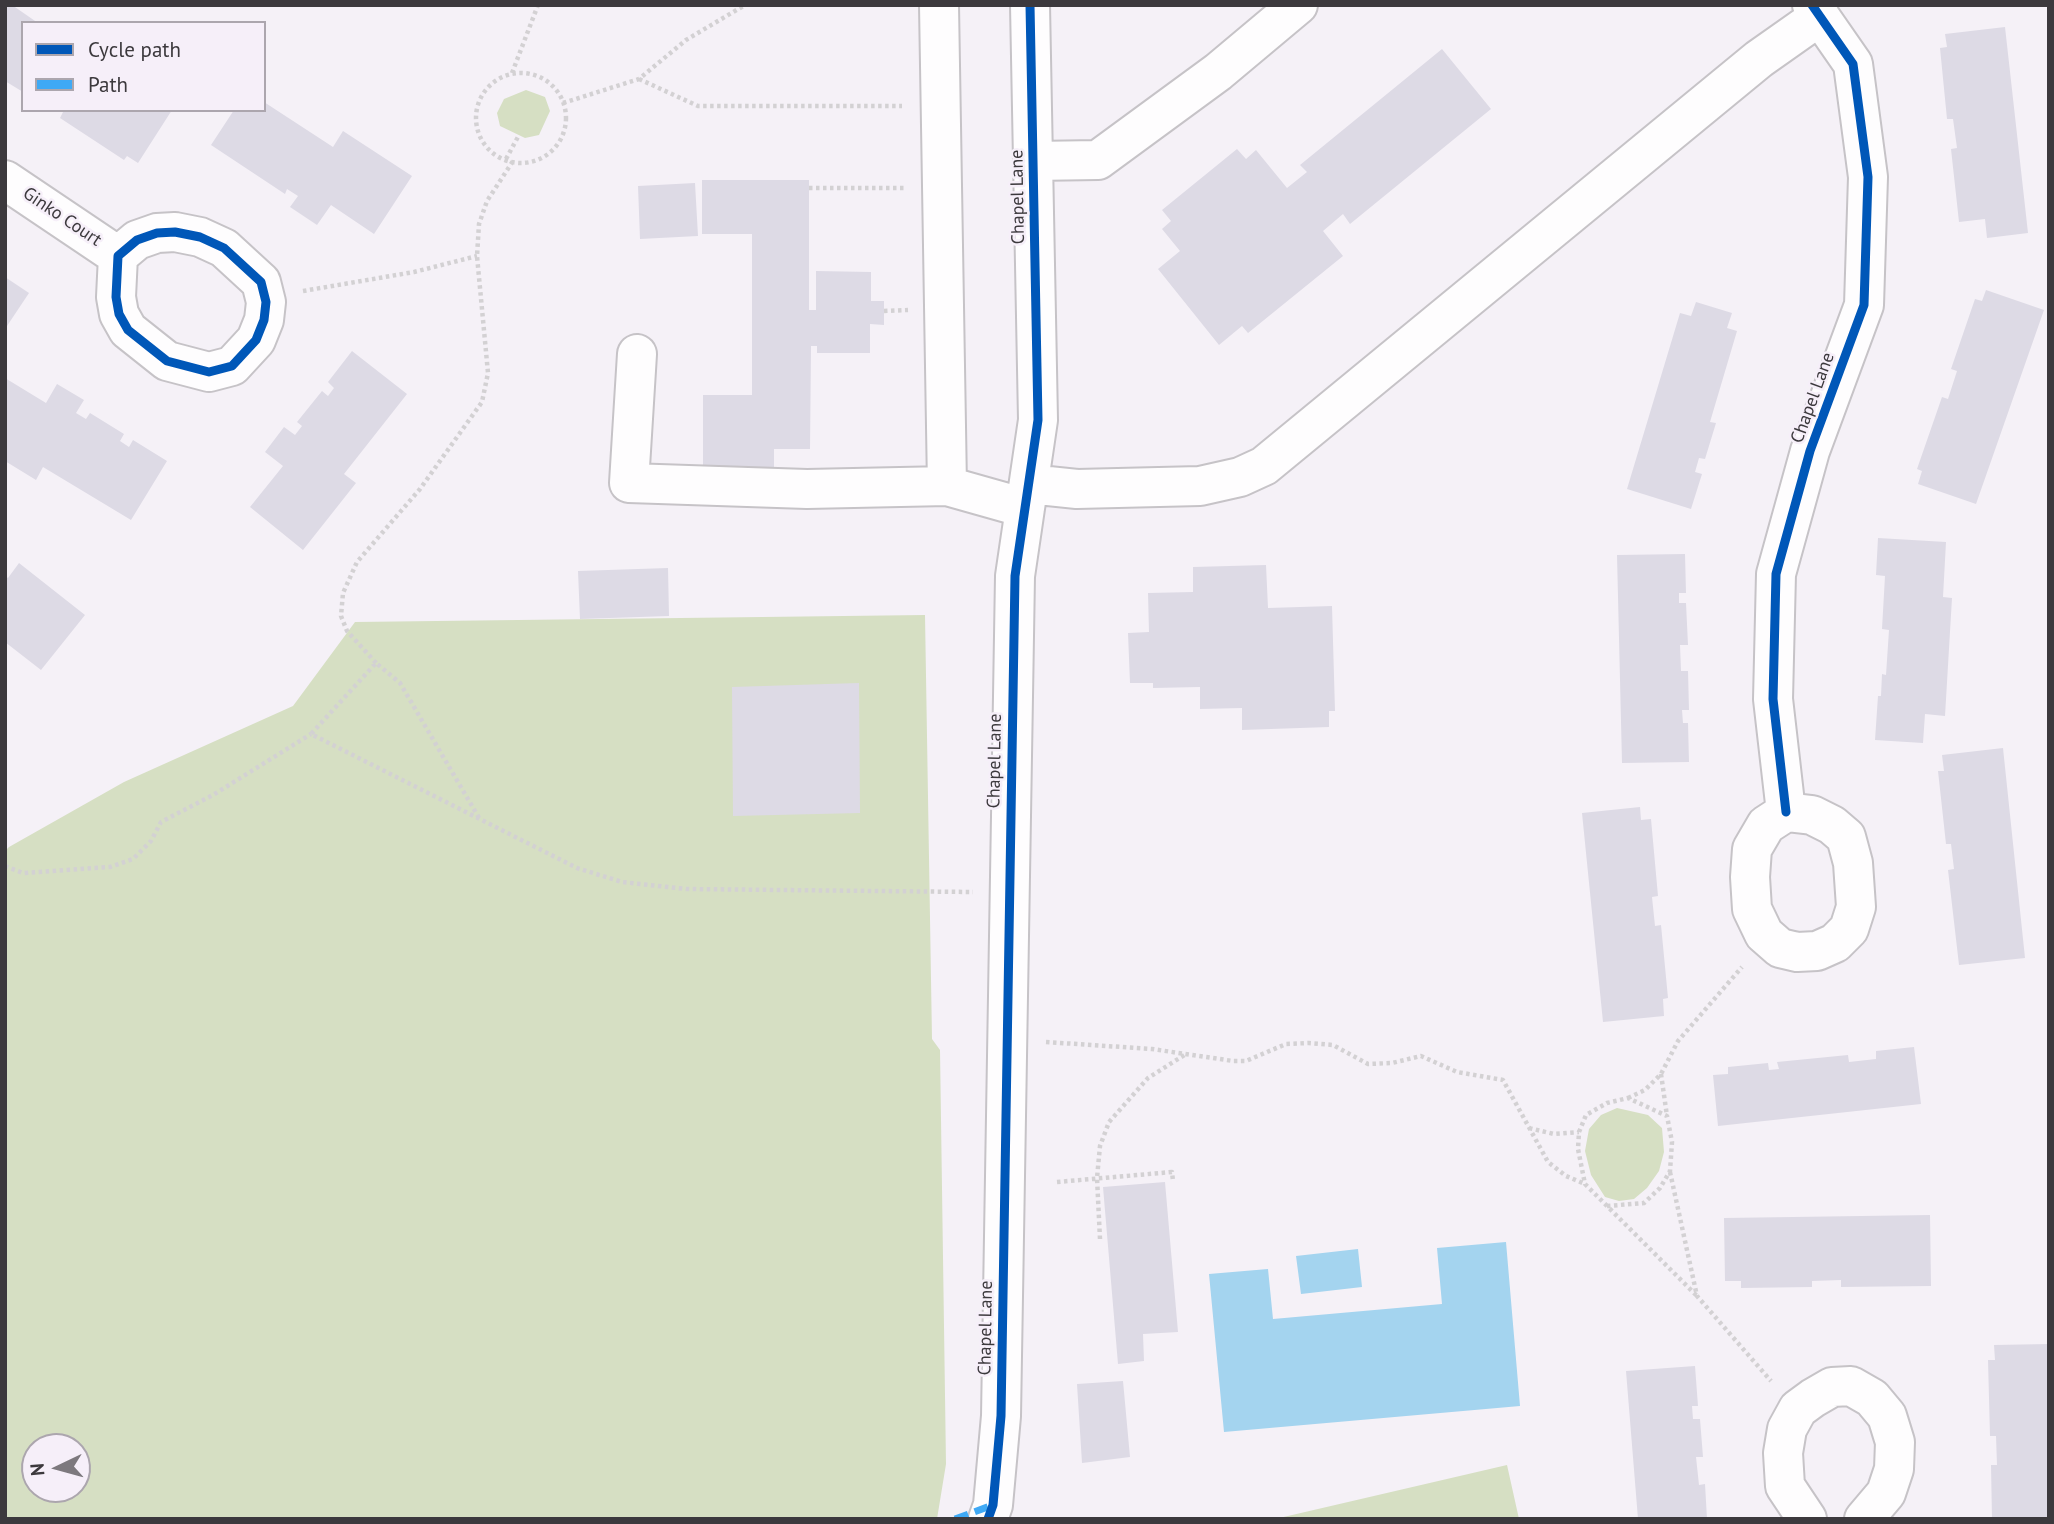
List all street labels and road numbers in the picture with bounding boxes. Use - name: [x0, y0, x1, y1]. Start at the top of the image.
- street label: Chapel Lane: [1006, 149, 1030, 245]
- street label: Ginko Court: [19, 183, 105, 251]
- street label: Chapel Lane: [1787, 350, 1839, 446]
- street label: Chapel Lane: [983, 713, 1007, 809]
- street label: Chapel Lane: [974, 1280, 998, 1376]

